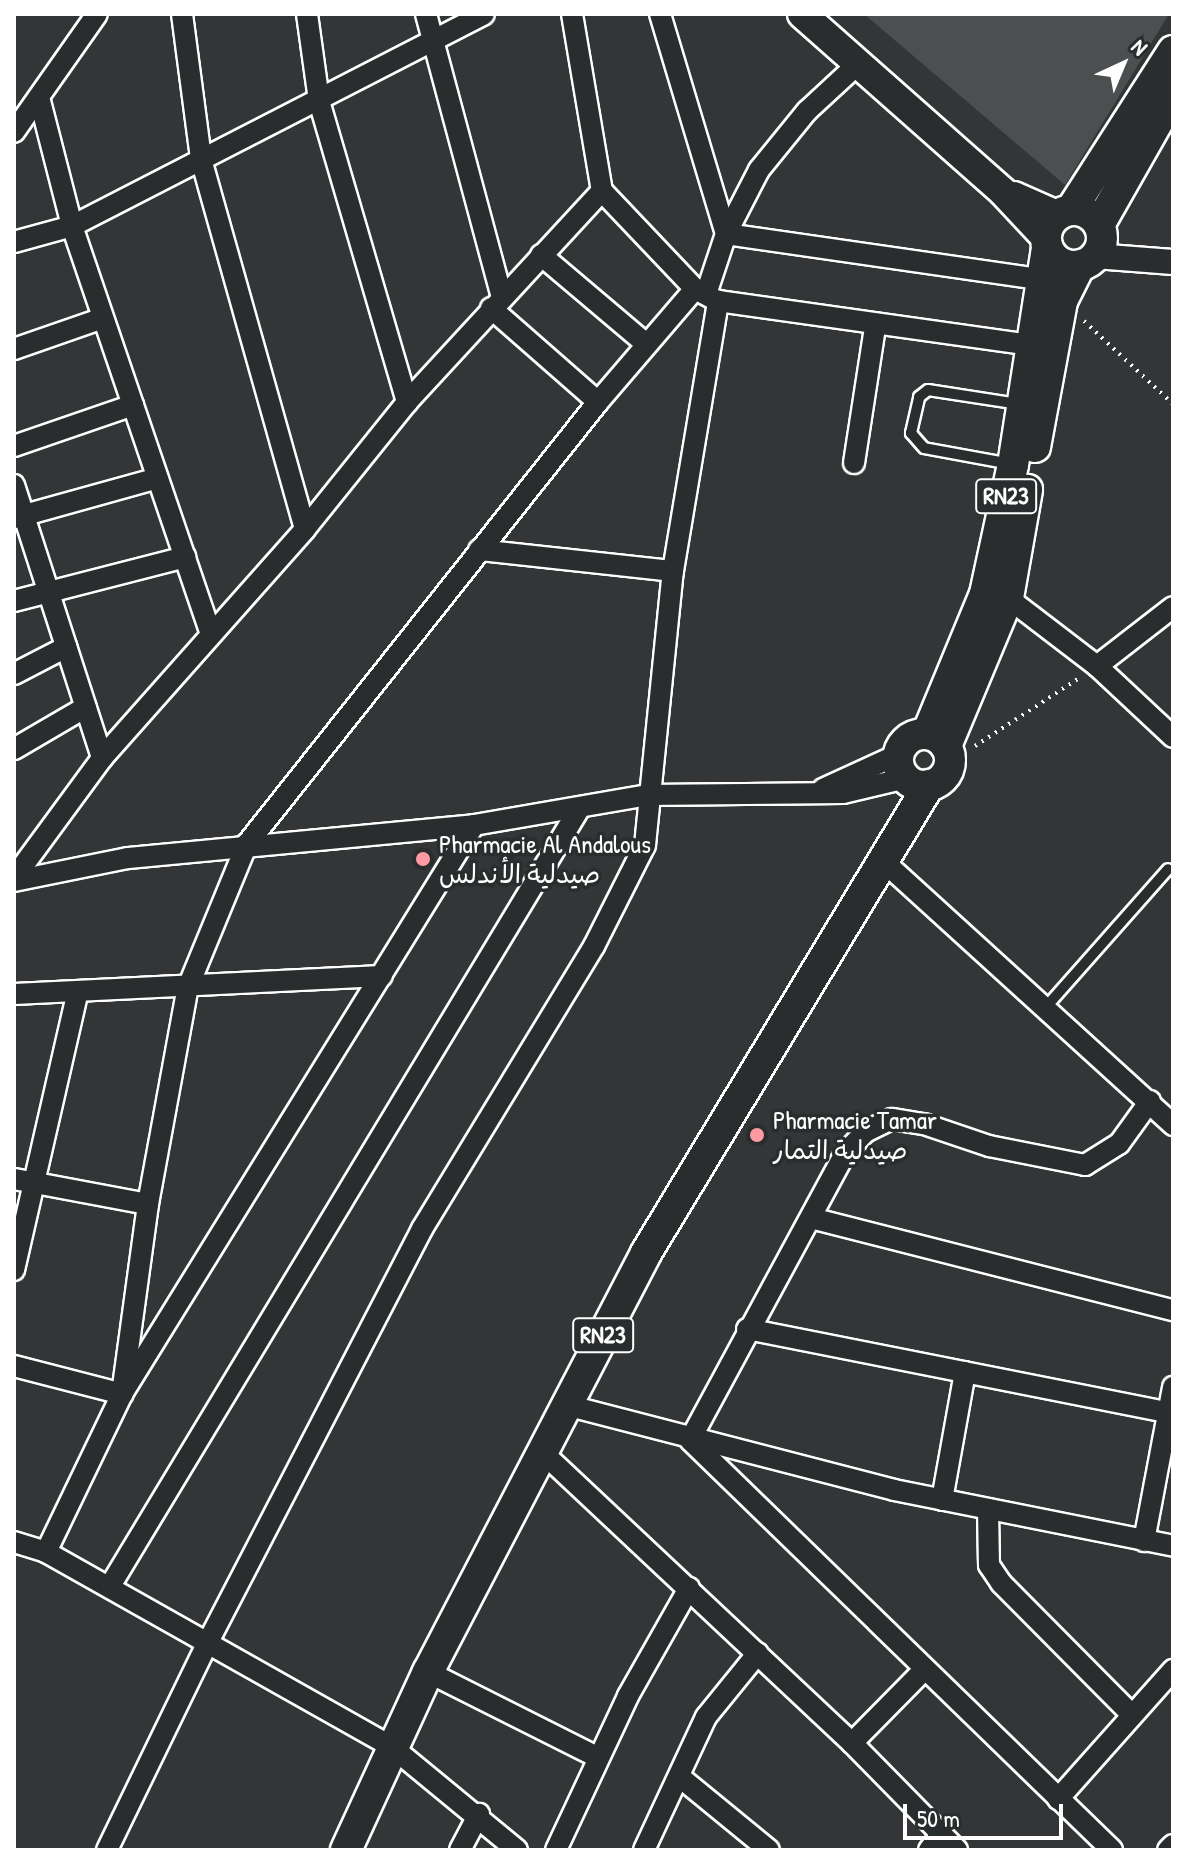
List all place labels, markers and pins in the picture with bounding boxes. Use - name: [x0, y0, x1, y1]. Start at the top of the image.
- place label: Pharmacie Al Andalous صيدلية الأندلس: [439, 828, 651, 890]
- marker: Pharmacie Al Andalous صيدلية الأندلس: [414, 850, 432, 868]
- place label: Pharmacie Tamar صيدلية التمار: [773, 1104, 937, 1166]
- marker: Pharmacie Tamar صيدلية التمار: [748, 1126, 766, 1144]

